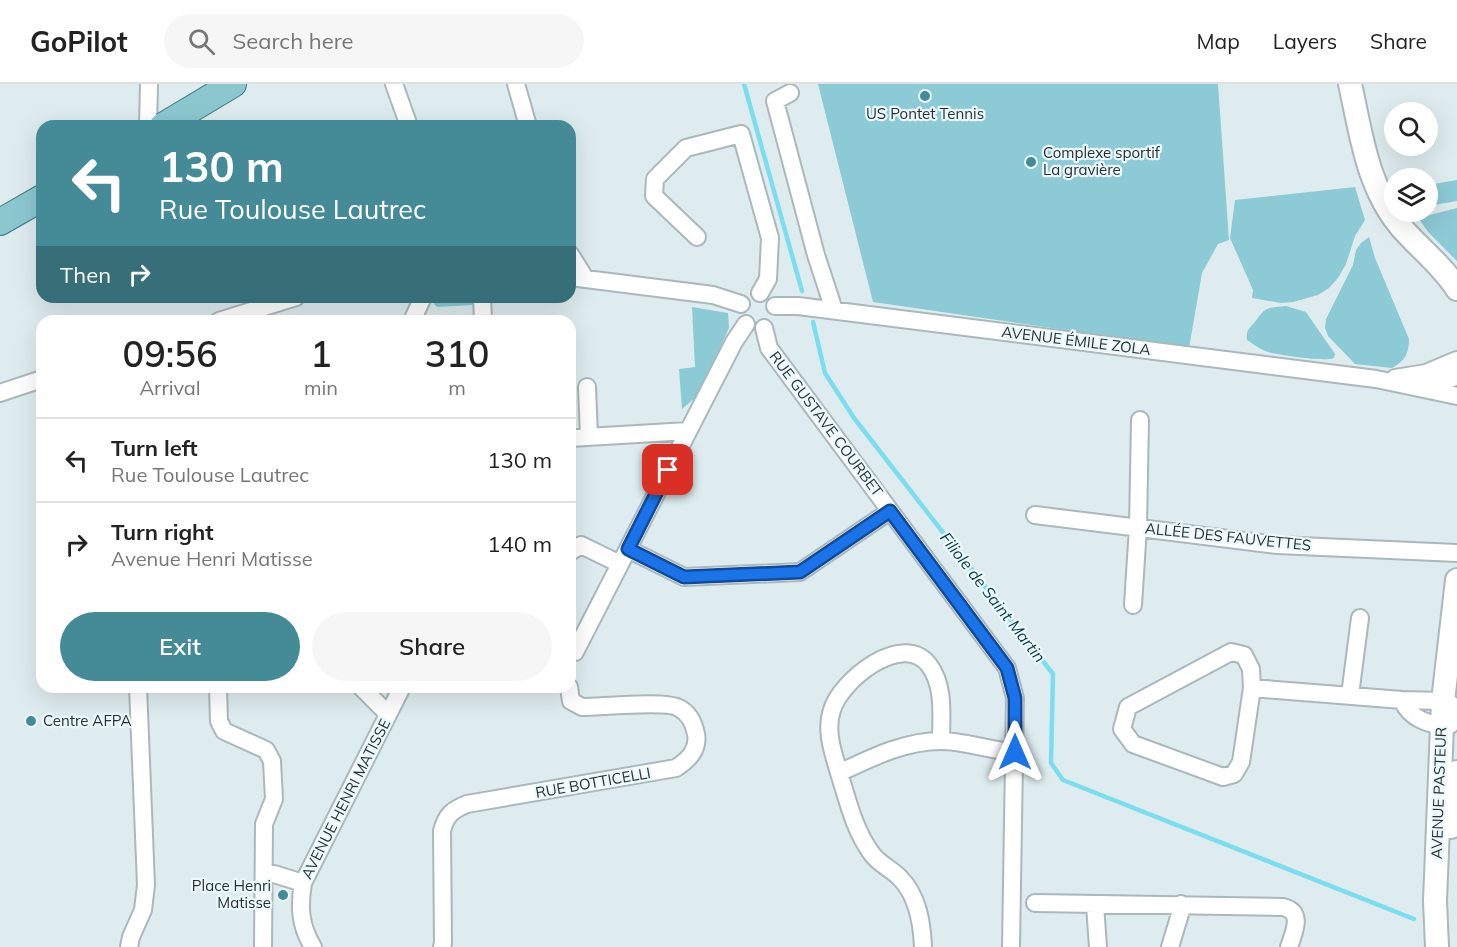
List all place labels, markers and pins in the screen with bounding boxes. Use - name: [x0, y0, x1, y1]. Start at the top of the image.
- marker: US Pontet Tennis: [918, 89, 932, 103]
- place label: US Pontet Tennis: [866, 104, 984, 123]
- place label: Complexe sportif La gravière: [1043, 143, 1161, 179]
- marker: Complexe sportif La gravière: [1024, 155, 1038, 169]
- pin: [642, 444, 693, 495]
- place label: Centre AFPA: [43, 711, 132, 730]
- marker: Centre AFPA: [24, 714, 38, 728]
- place label: Place Henri Matisse: [192, 876, 271, 912]
- marker: Place Henri Matisse: [276, 888, 290, 902]

